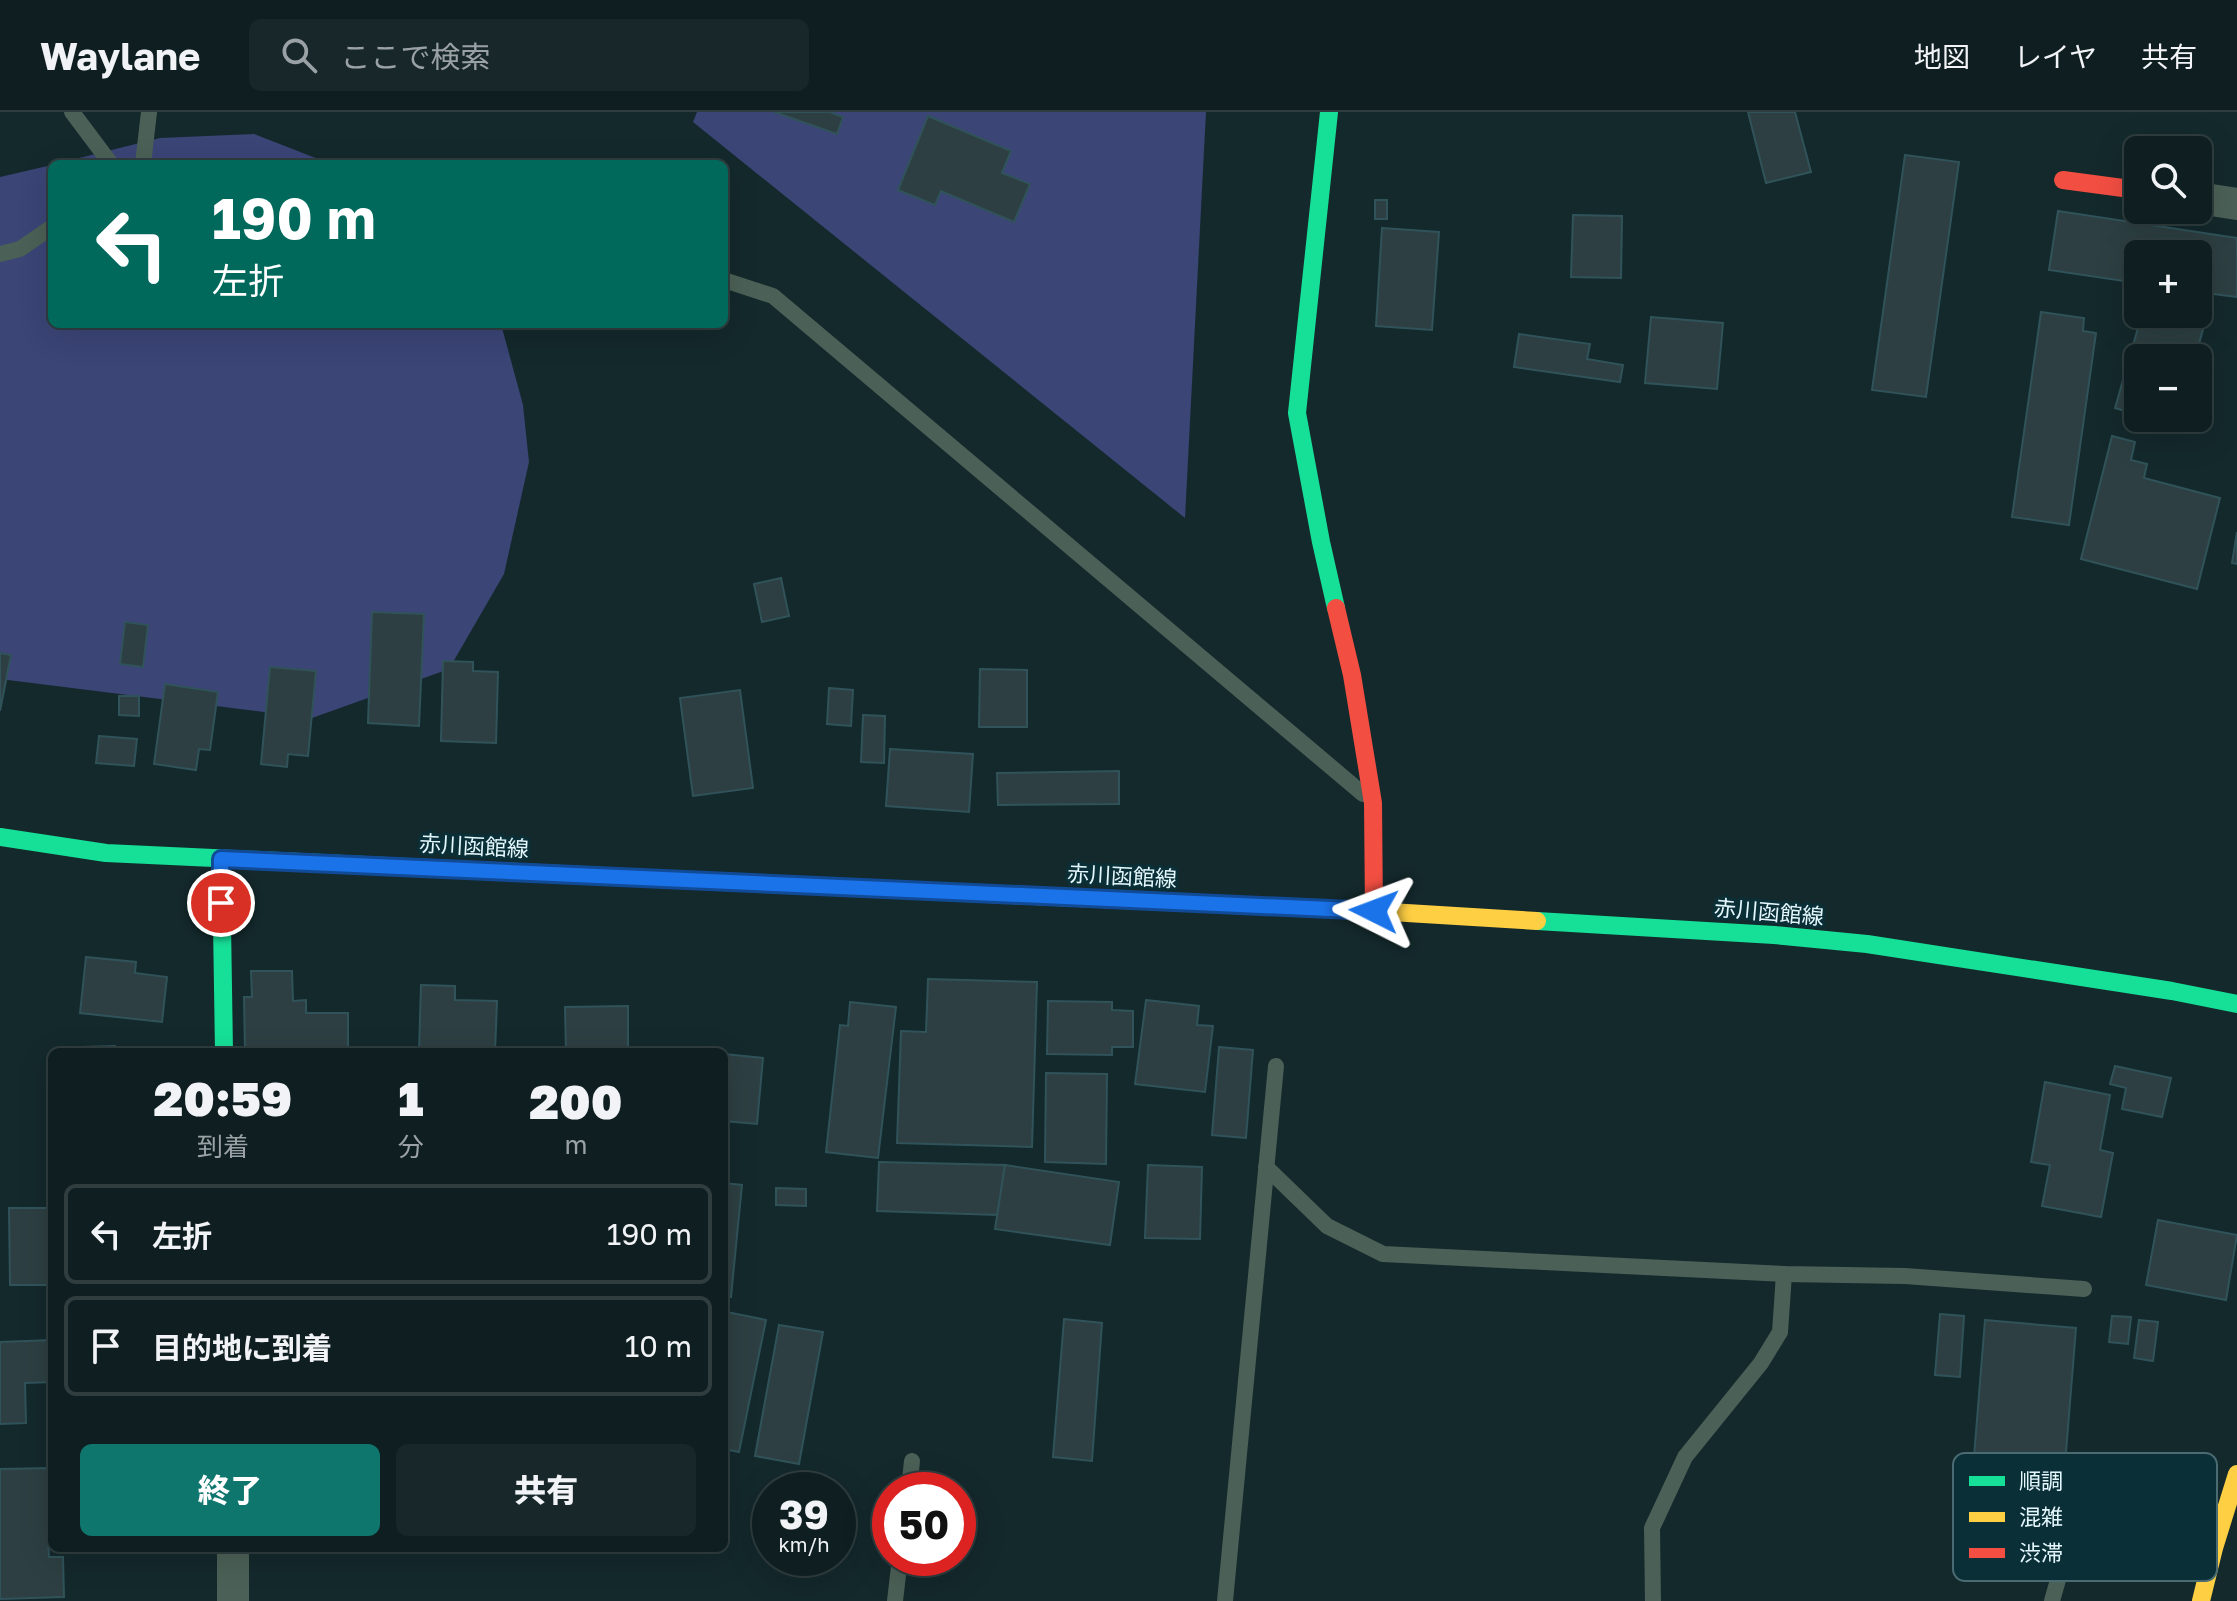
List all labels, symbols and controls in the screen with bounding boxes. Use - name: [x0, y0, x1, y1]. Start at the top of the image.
- search box: [249, 19, 809, 91]
- text: Waylane: [40, 33, 201, 78]
- icon: search: [277, 33, 321, 77]
- text: ここで検索: [341, 39, 491, 75]
- text: 地図: [1914, 40, 1970, 73]
- text: レイヤ: [2014, 40, 2097, 73]
- text: 共有: [2141, 40, 2197, 73]
- map controls: [2124, 136, 2212, 432]
- button: search: [2124, 136, 2212, 224]
- text: 190 m: [212, 184, 376, 251]
- icon: left: [80, 192, 184, 296]
- button: +: [2124, 240, 2212, 328]
- text: 左折: [212, 259, 284, 302]
- button: −: [2124, 344, 2212, 432]
- street label: 赤川函館線: [418, 829, 530, 862]
- street label: 赤川函館線: [1066, 859, 1178, 892]
- pin: [187, 869, 255, 937]
- position arrow: [1332, 869, 1416, 953]
- icon: arrive: [199, 881, 243, 925]
- street label: 赤川函館線: [1713, 893, 1825, 930]
- text: 20:59: [154, 1069, 292, 1127]
- text: 1: [398, 1069, 423, 1127]
- text: 200: [529, 1072, 622, 1130]
- text: m: [564, 1129, 587, 1160]
- text: 到着: [197, 1131, 249, 1162]
- text: 分: [398, 1131, 424, 1162]
- icon: left: [84, 1212, 128, 1256]
- text: 190 m: [607, 1216, 692, 1252]
- text: 左折: [152, 1218, 212, 1254]
- icon: arrive: [84, 1324, 128, 1368]
- text: 10 m: [625, 1328, 692, 1364]
- text: 目的地に到着: [152, 1330, 332, 1366]
- button: 終了: [80, 1444, 380, 1536]
- button: 共有: [396, 1444, 696, 1536]
- legend: [1953, 1453, 2217, 1581]
- text: 順調: [2019, 1467, 2063, 1494]
- speed limit sign: 50: [872, 1472, 976, 1576]
- text: 39: [779, 1490, 829, 1538]
- text: 混雑: [2019, 1503, 2063, 1530]
- text: km/h: [779, 1532, 829, 1556]
- text: 渋滞: [2019, 1539, 2063, 1566]

